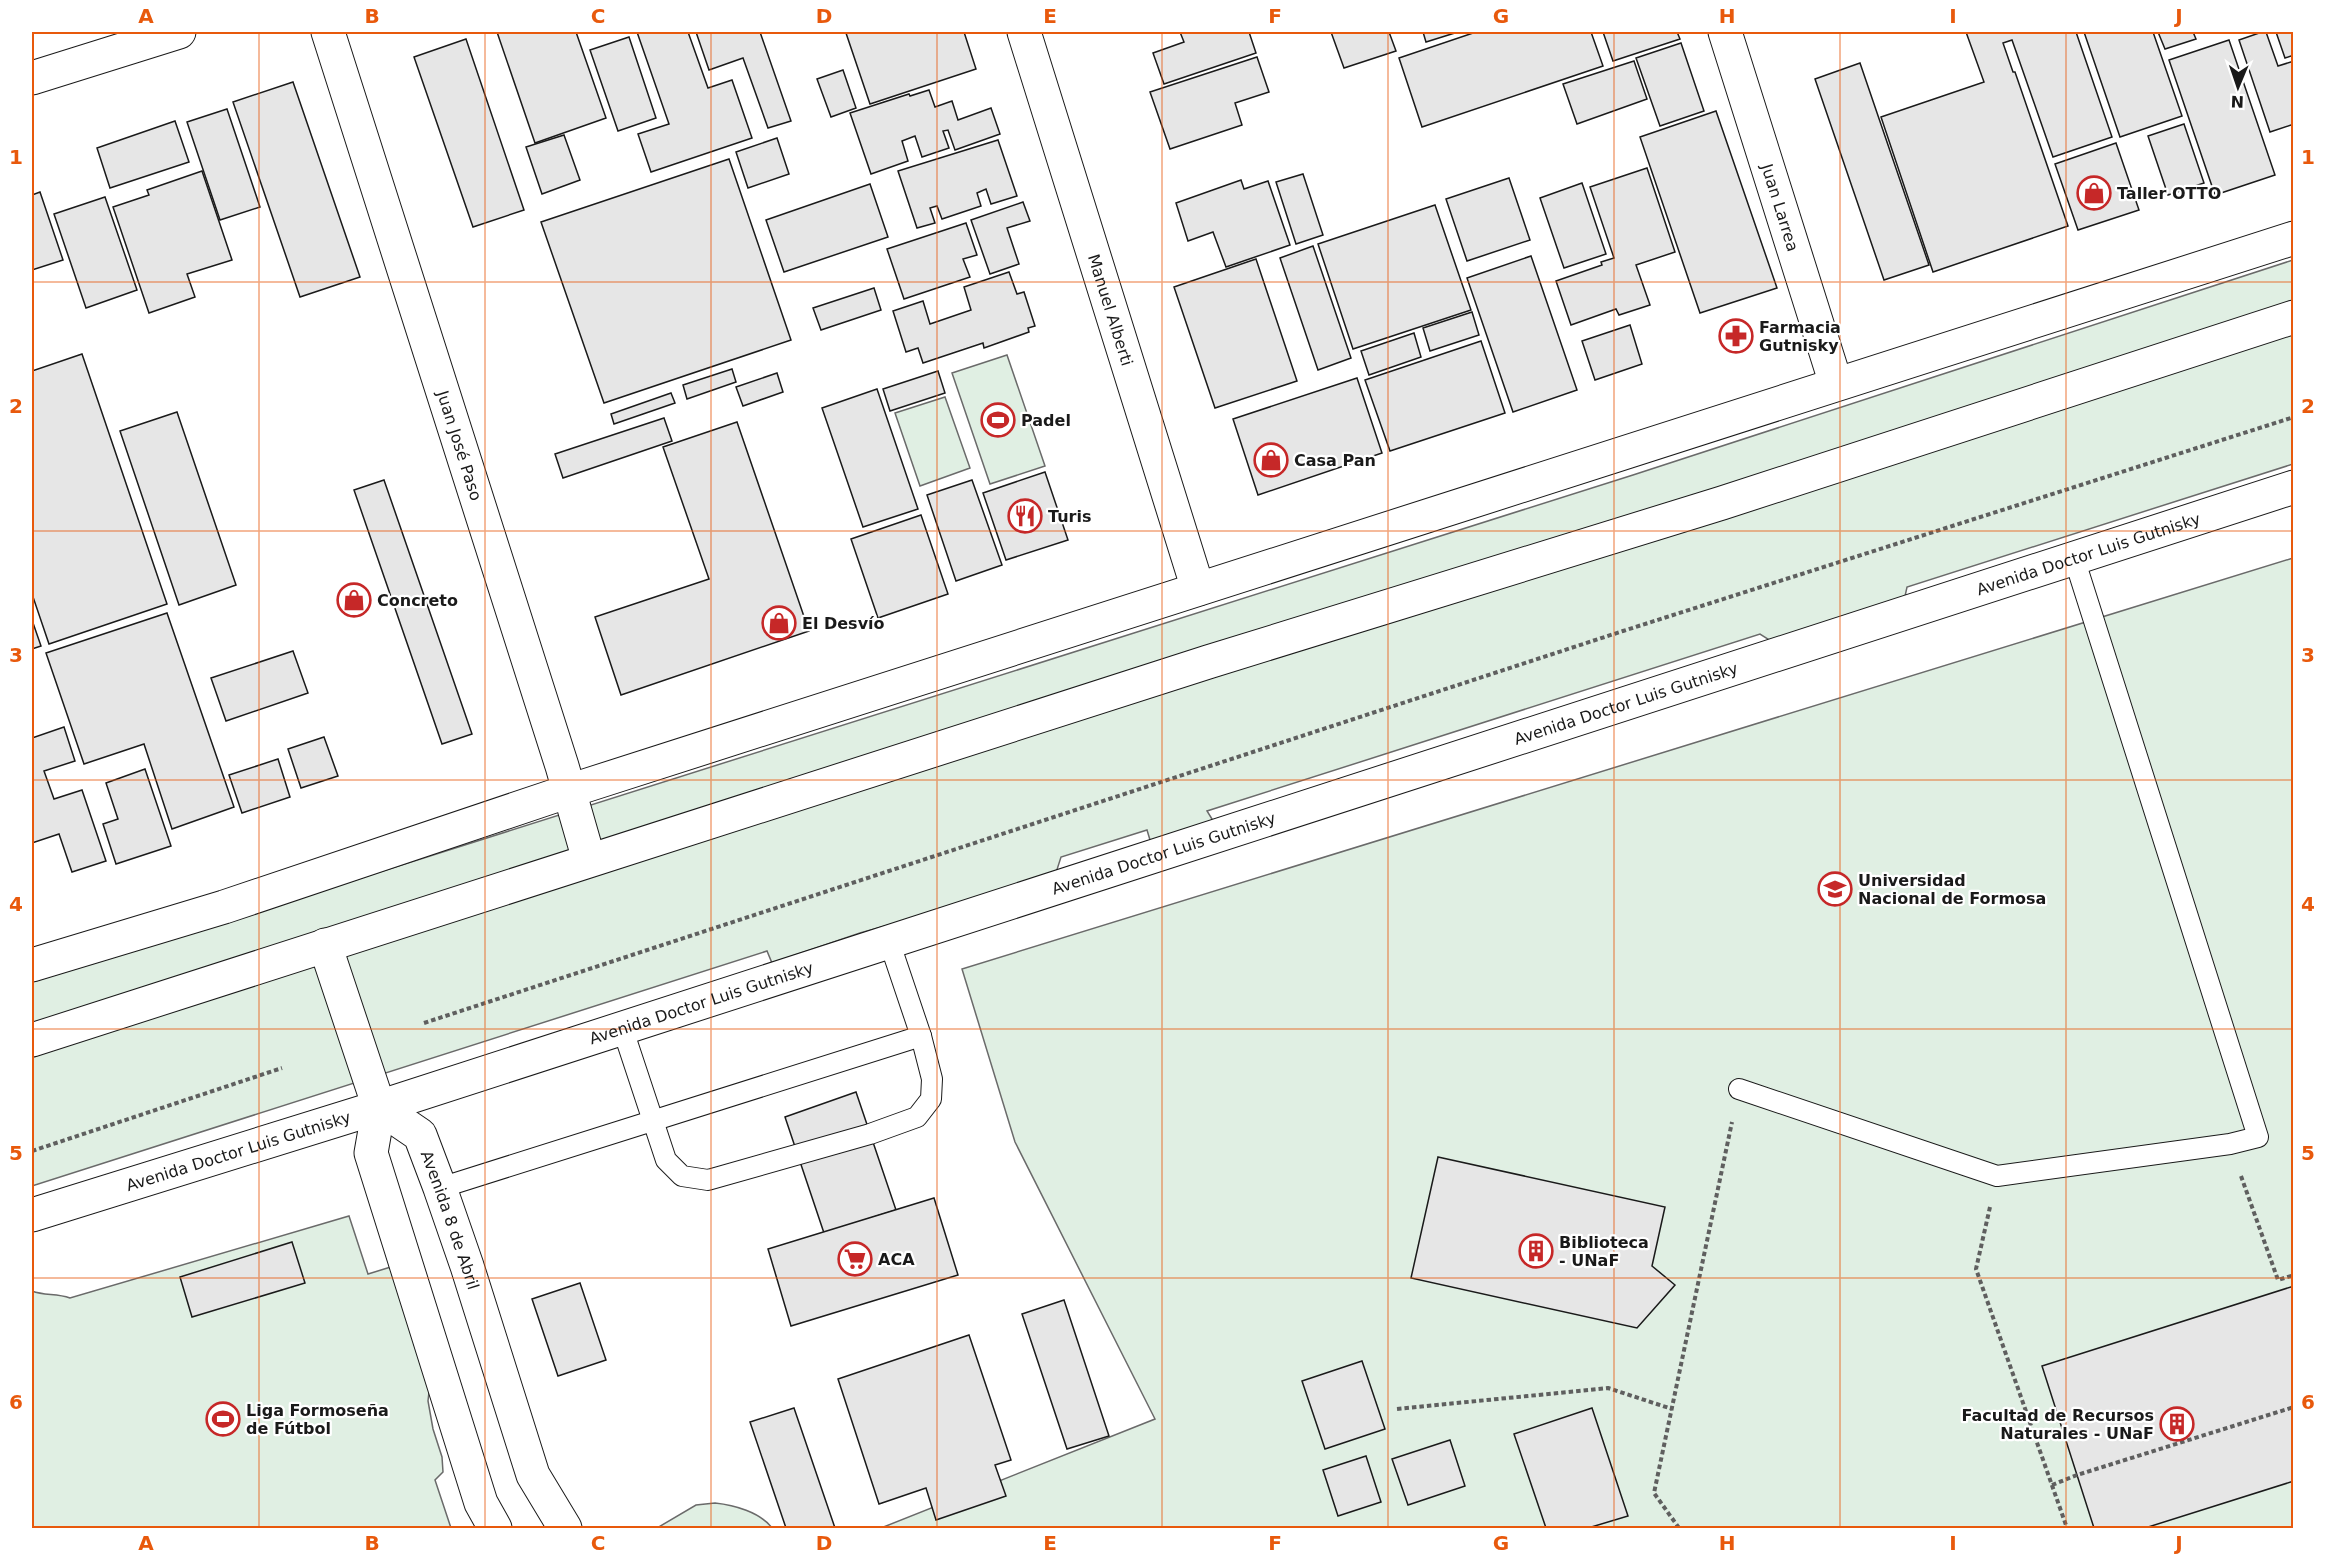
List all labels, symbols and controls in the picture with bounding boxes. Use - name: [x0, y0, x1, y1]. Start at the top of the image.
- text: A: [138, 4, 154, 28]
- text: B: [364, 4, 380, 28]
- text: C: [591, 4, 605, 28]
- text: D: [816, 4, 832, 28]
- text: E: [1043, 4, 1057, 28]
- text: F: [1268, 4, 1282, 28]
- text: G: [1493, 4, 1509, 28]
- text: H: [1719, 4, 1735, 28]
- text: I: [1949, 4, 1957, 28]
- text: J: [2173, 4, 2183, 28]
- north arrow: [2208, 57, 2268, 117]
- text: N: [2230, 92, 2245, 111]
- text: 1: [9, 145, 23, 169]
- text: 1: [2301, 145, 2315, 169]
- street label: Juan Larrea: [1757, 160, 1803, 254]
- shop icon: Taller OTTO: [2076, 175, 2112, 211]
- place label: Taller OTTO: [2117, 184, 2221, 203]
- street label: Manuel Alberti: [1084, 252, 1137, 368]
- pharmacy icon: Farmacia Gutnisky: [1718, 318, 1754, 354]
- place label: Farmacia Gutnisky: [1759, 318, 1841, 355]
- street label: Juan José Paso: [433, 387, 486, 503]
- text: 2: [9, 394, 23, 418]
- text: 2: [2301, 394, 2315, 418]
- sports icon: Padel: [980, 402, 1016, 438]
- place label: Padel: [1021, 411, 1071, 430]
- shop icon: Casa Pan: [1253, 442, 1289, 478]
- place label: Casa Pan: [1294, 451, 1376, 470]
- restaurant icon: Turis: [1007, 498, 1043, 534]
- place label: Turis: [1048, 507, 1091, 526]
- street label: Avenida Doctor Luis Gutnisky: [1974, 509, 2203, 599]
- shop icon: Concreto: [336, 582, 372, 618]
- place label: Concreto: [377, 591, 458, 610]
- shop icon: El Desvío: [761, 605, 797, 641]
- place label: El Desvío: [802, 614, 885, 633]
- text: 3: [9, 643, 23, 667]
- text: 3: [2301, 643, 2315, 667]
- street label: Avenida Doctor Luis Gutnisky: [1511, 658, 1740, 748]
- street label: Avenida Doctor Luis Gutnisky: [1049, 808, 1278, 898]
- school or university icon: Universidad Nacional de Formosa: [1817, 871, 1853, 907]
- place label: Universidad Nacional de Formosa: [1858, 871, 2046, 908]
- text: 4: [9, 892, 23, 916]
- text: 4: [2301, 892, 2315, 916]
- street label: Avenida Doctor Luis Gutnisky: [587, 958, 815, 1048]
- street label: Avenida Doctor Luis Gutnisky: [124, 1107, 353, 1195]
- text: 5: [9, 1141, 23, 1165]
- text: 5: [2301, 1141, 2315, 1165]
- street label: Avenida 8 de Abril: [417, 1148, 483, 1292]
- building icon: Biblioteca - UNaF: [1518, 1233, 1554, 1269]
- place label: Biblioteca - UNaF: [1559, 1233, 1649, 1270]
- supermarket icon: ACA: [837, 1241, 873, 1277]
- place label: ACA: [878, 1250, 915, 1269]
- text: 6: [9, 1390, 23, 1414]
- text: 6: [2301, 1390, 2315, 1414]
- sports icon: Liga Formoseña de Fútbol: [205, 1401, 241, 1437]
- place label: Liga Formoseña de Fútbol: [246, 1401, 389, 1438]
- place label: Facultad de Recursos Naturales - UNaF: [1962, 1406, 2154, 1443]
- building icon: Facultad de Recursos Naturales - UNaF: [2159, 1406, 2195, 1442]
- text: A: [138, 1531, 154, 1555]
- text: B: [364, 1531, 380, 1555]
- text: C: [591, 1531, 605, 1555]
- text: D: [816, 1531, 832, 1555]
- text: E: [1043, 1531, 1057, 1555]
- text: F: [1268, 1531, 1282, 1555]
- text: G: [1493, 1531, 1509, 1555]
- text: H: [1719, 1531, 1735, 1555]
- text: I: [1949, 1531, 1957, 1555]
- text: J: [2173, 1531, 2183, 1555]

